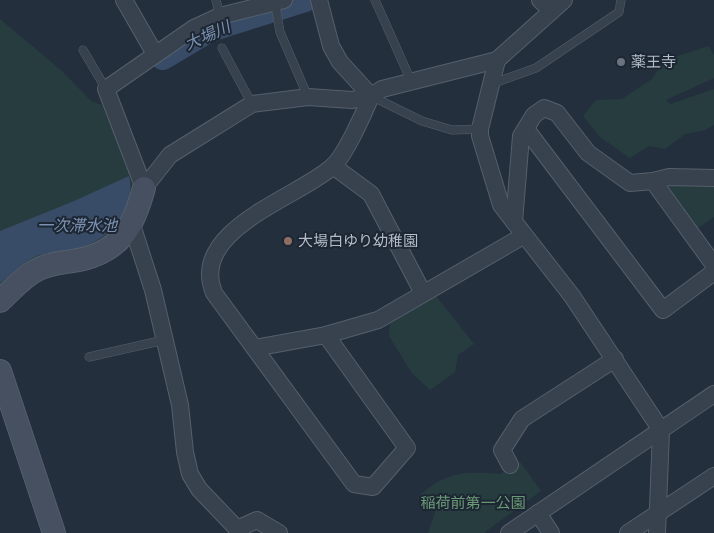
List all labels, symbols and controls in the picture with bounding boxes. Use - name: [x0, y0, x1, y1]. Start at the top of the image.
- water label: 大場川: [181, 16, 235, 54]
- place label: 薬王寺: [631, 52, 676, 71]
- marker: 薬王寺: [615, 56, 627, 68]
- water label: 一次滞水池: [37, 216, 119, 235]
- place label: 大場白ゆり幼稚園: [298, 231, 418, 250]
- marker: 大場白ゆり幼稚園: [282, 235, 294, 247]
- park label: 稲荷前第一公園: [420, 493, 526, 512]

